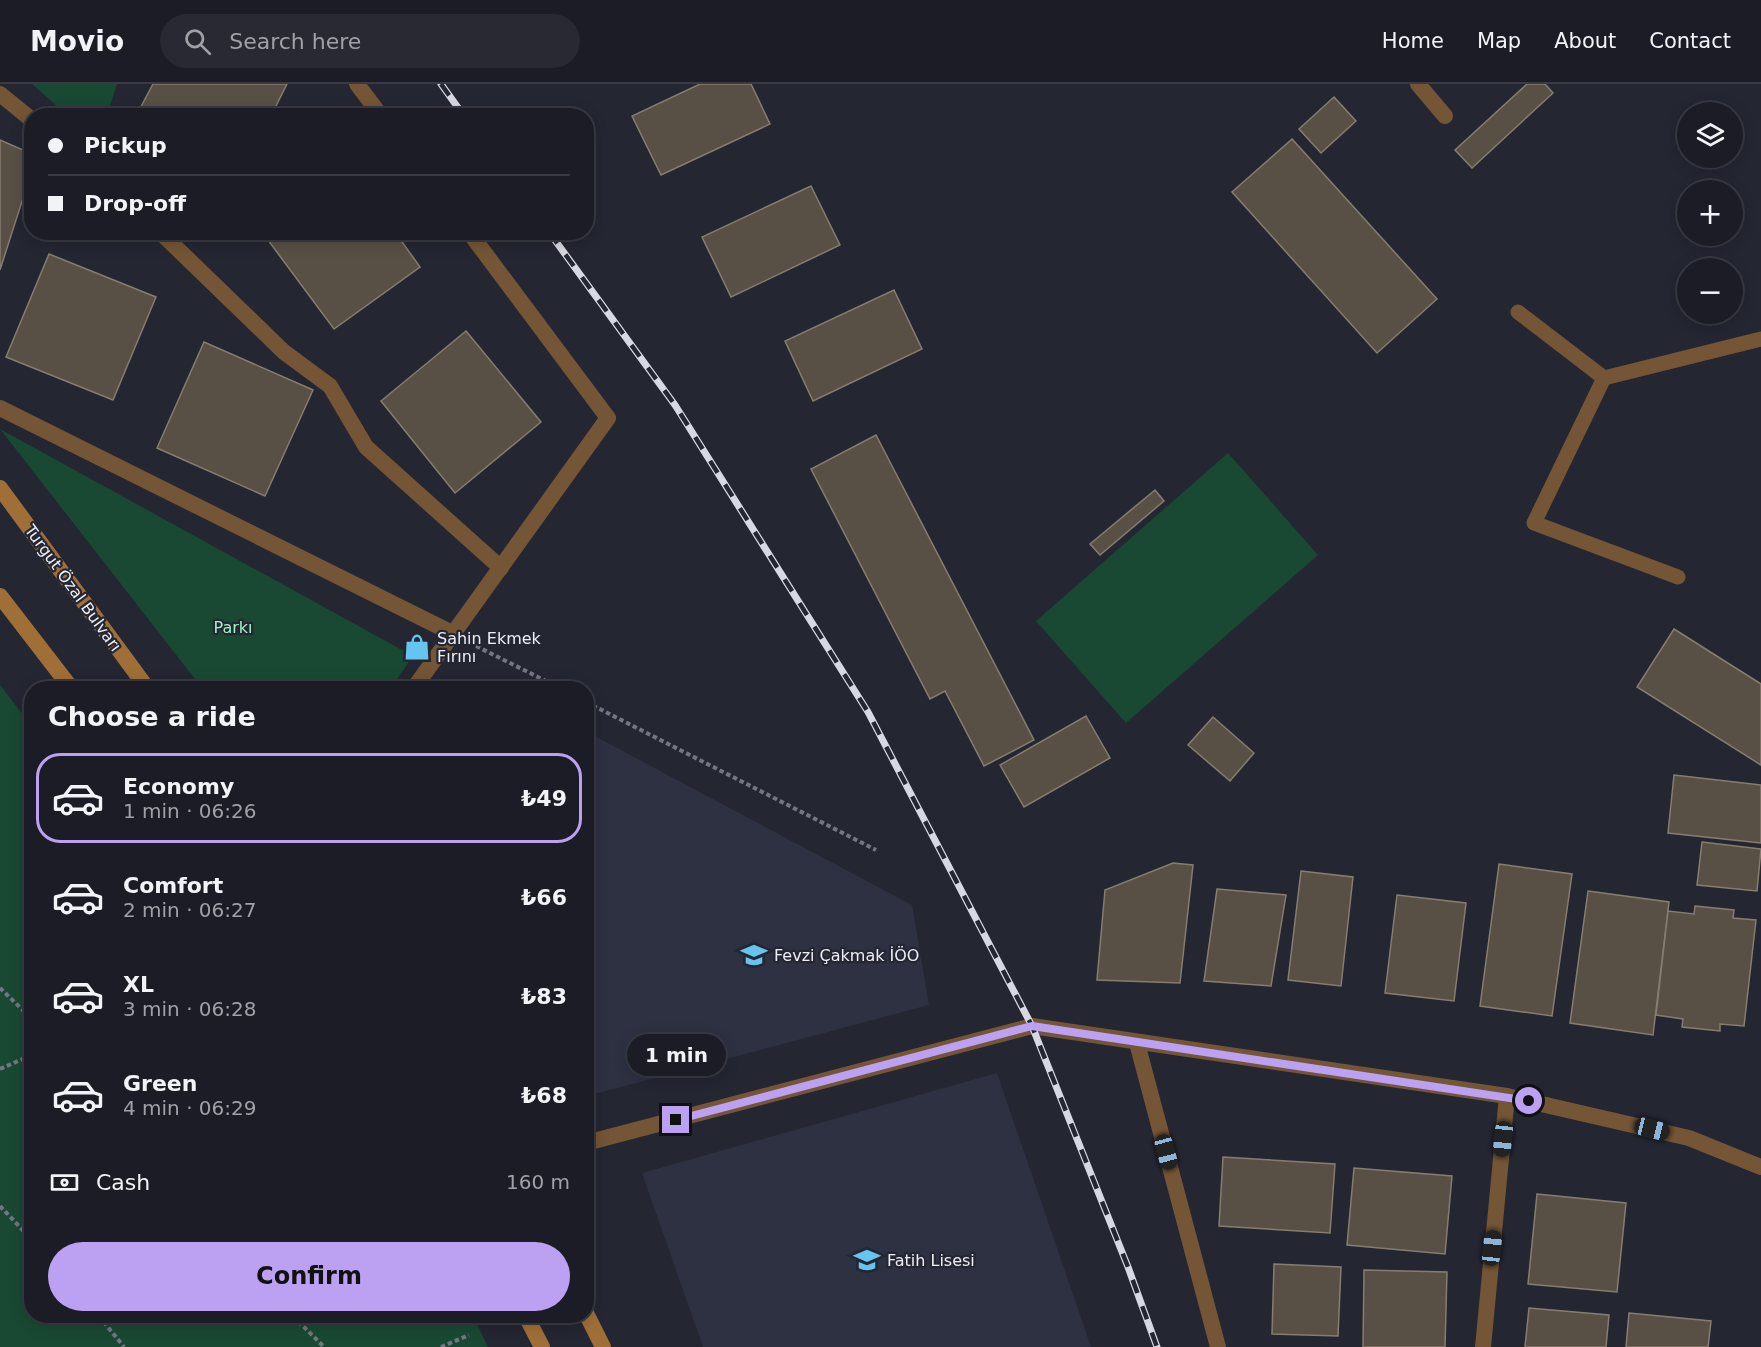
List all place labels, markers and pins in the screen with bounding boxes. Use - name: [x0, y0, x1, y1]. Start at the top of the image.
- place label: Sahin Ekmek Fırını: [437, 629, 542, 666]
- shop icon: Sahin Ekmek Fırını: [402, 632, 432, 662]
- school or university icon: Fevzi Çakmak İÖO: [739, 940, 769, 970]
- place label: Fevzi Çakmak İÖO: [774, 946, 919, 965]
- school or university icon: Fatih Lisesi: [852, 1245, 882, 1275]
- place label: Fatih Lisesi: [887, 1251, 975, 1270]

